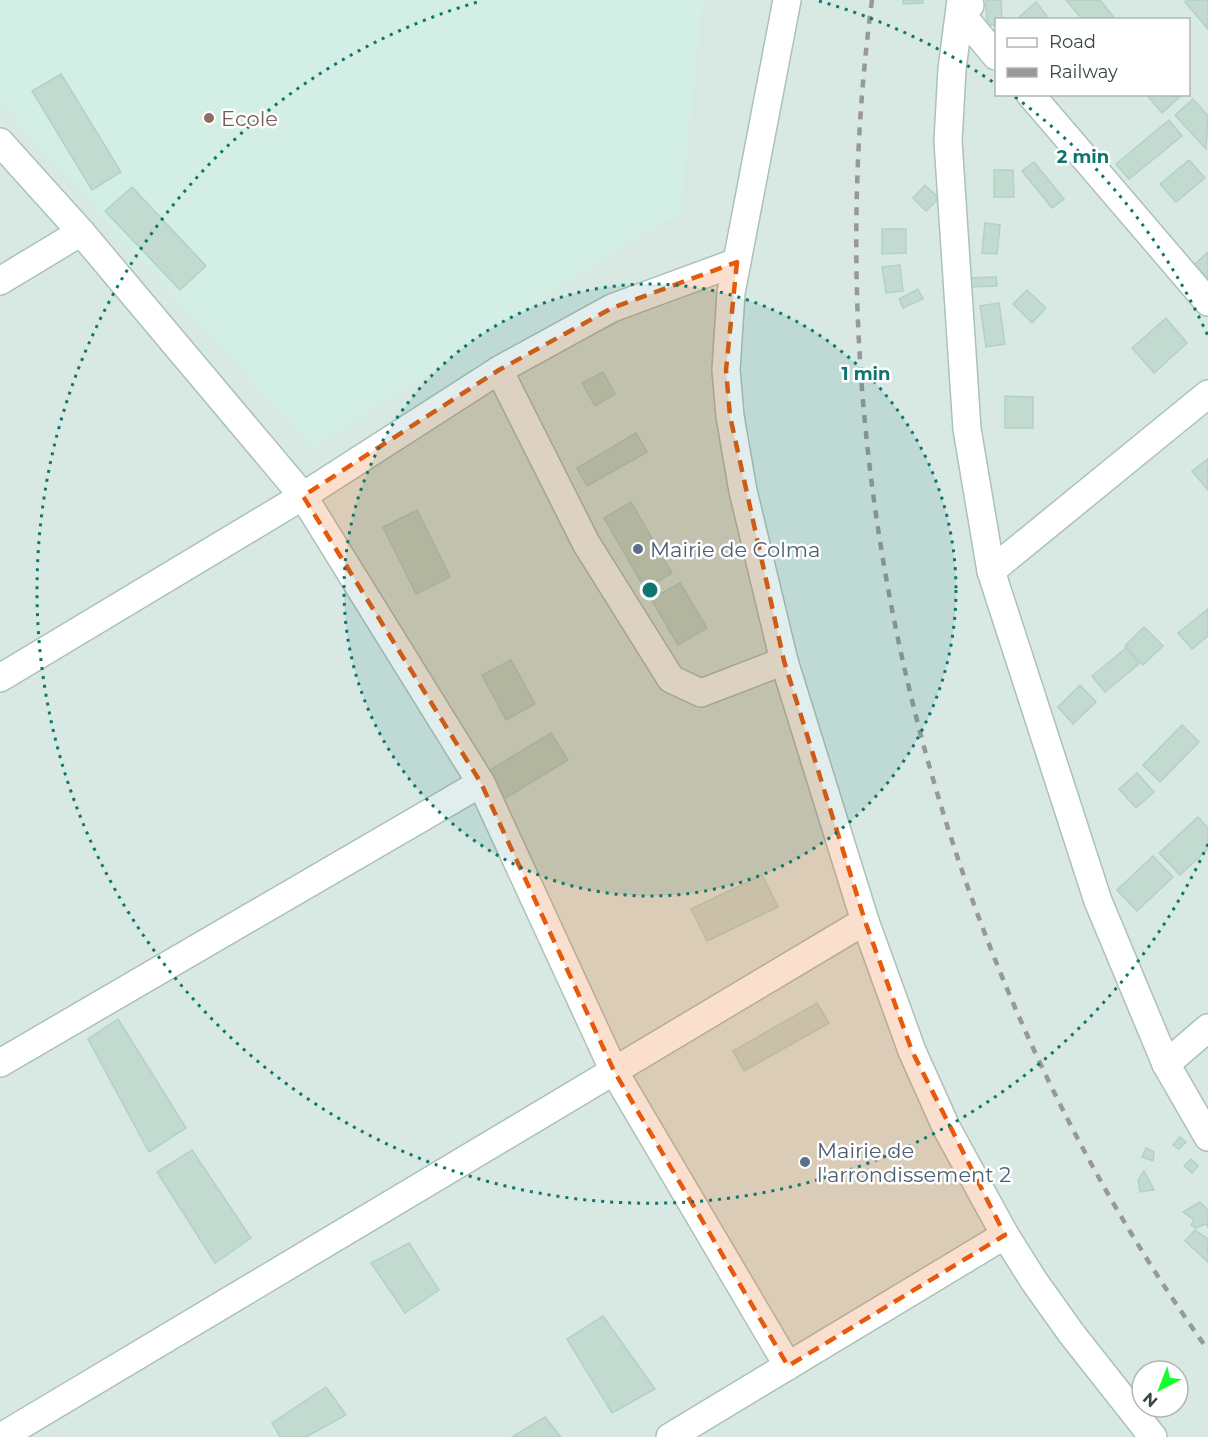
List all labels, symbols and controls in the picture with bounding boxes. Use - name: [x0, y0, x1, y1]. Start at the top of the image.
- legend: [995, 18, 1190, 96]
- text: Road: [1049, 31, 1096, 53]
- text: Railway: [1049, 61, 1118, 83]
- place label: Ecole: [221, 106, 278, 131]
- marker: Ecole: [202, 111, 216, 125]
- text: 2 min: [1057, 146, 1109, 168]
- text: 1 min: [842, 363, 890, 385]
- place label: Mairie de Colma: [650, 537, 821, 562]
- marker: Mairie de Colma: [631, 542, 645, 556]
- centre of rings: [640, 580, 660, 600]
- place label: Mairie de l'arrondissement 2: [817, 1138, 1011, 1187]
- marker: Mairie de l'arrondissement 2: [798, 1155, 812, 1169]
- north arrow: [1130, 1359, 1190, 1419]
- text: N: [1139, 1388, 1161, 1411]

